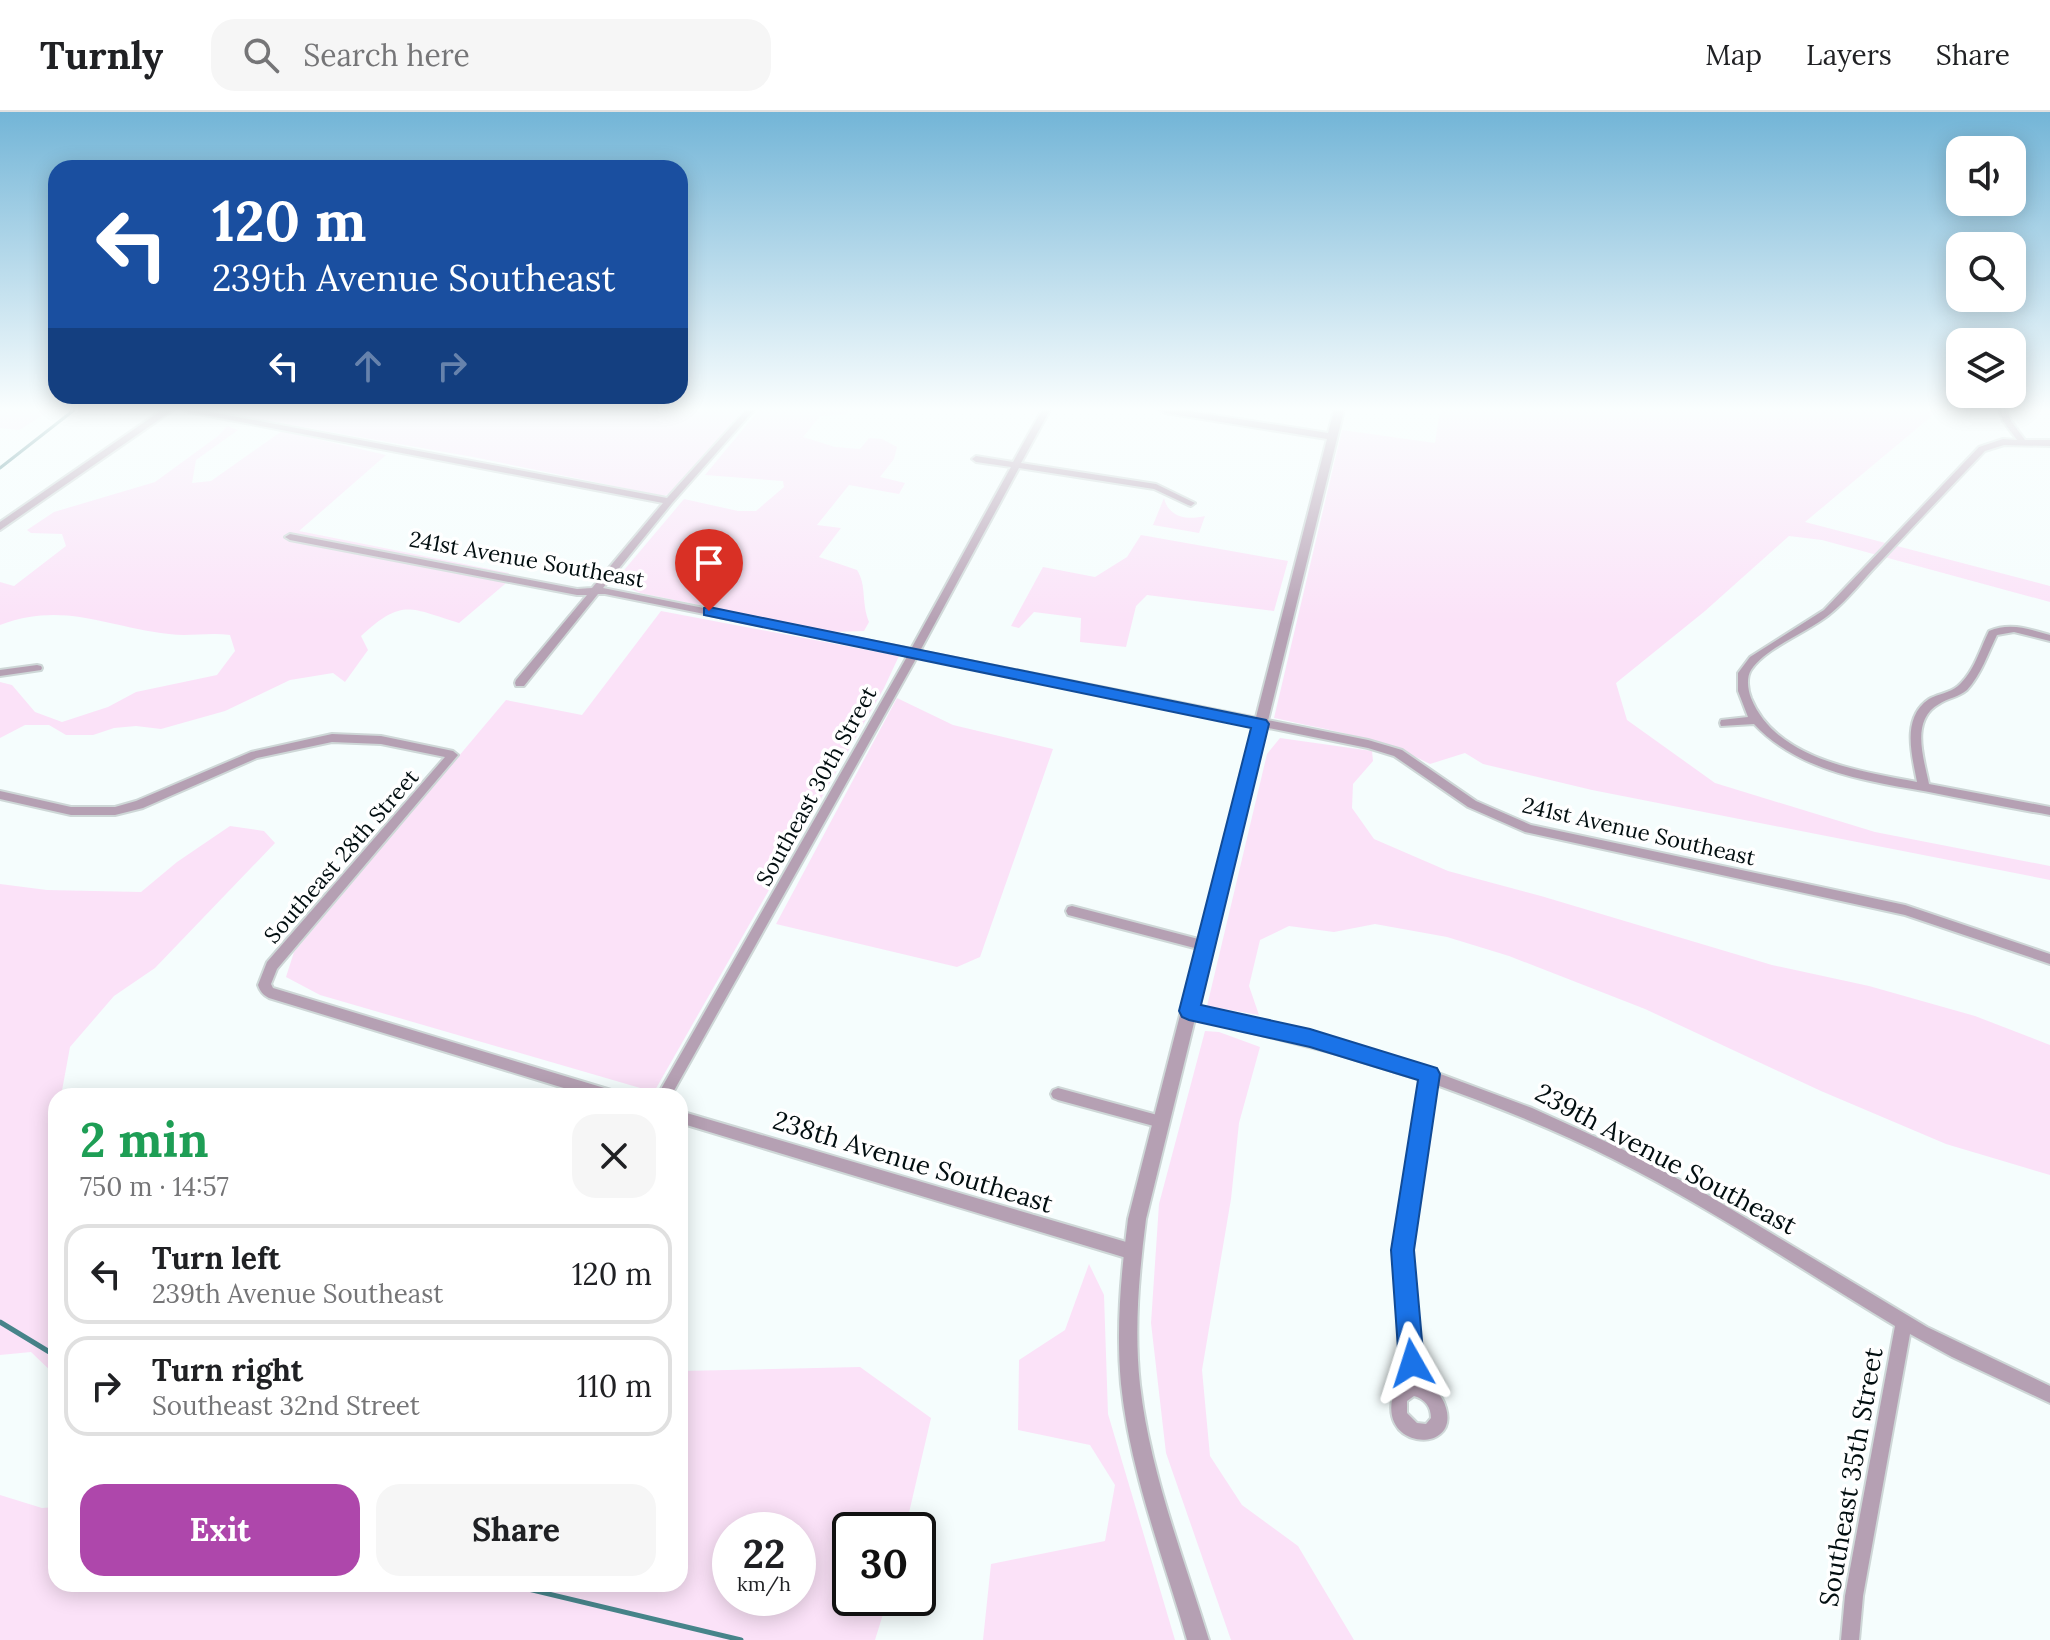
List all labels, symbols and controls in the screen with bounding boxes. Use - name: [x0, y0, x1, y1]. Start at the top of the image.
- search box: [211, 19, 771, 91]
- text: Turnly: [40, 31, 163, 79]
- icon: search: [239, 33, 283, 77]
- text: Search here: [303, 36, 470, 74]
- text: Map: [1705, 37, 1762, 73]
- text: Layers: [1806, 37, 1892, 73]
- text: Share: [1936, 37, 2010, 73]
- map controls: [1946, 136, 2026, 408]
- button: sound: [1946, 136, 2026, 216]
- text: 120 m: [212, 185, 366, 256]
- icon: left: [80, 192, 184, 296]
- button: search: [1946, 232, 2026, 312]
- text: 239th Avenue Southeast: [212, 255, 615, 301]
- button: layers: [1946, 328, 2026, 408]
- icon: left: [262, 344, 306, 388]
- icon: ahead: [346, 344, 390, 388]
- icon: right: [430, 344, 474, 388]
- street label: 241st Avenue Southeast: [407, 525, 647, 594]
- pin: [675, 529, 743, 611]
- icon: arrive: [687, 541, 731, 585]
- street label: Southeast 30th Street: [750, 681, 883, 891]
- street label: Southeast 28th Street: [258, 763, 425, 949]
- street label: 241st Avenue Southeast: [1520, 791, 1759, 872]
- street label: 239th Avenue Southeast: [1530, 1076, 1803, 1242]
- street label: 238th Avenue Southeast: [769, 1103, 1057, 1220]
- text: 2 min: [80, 1109, 209, 1170]
- button: close: [572, 1114, 656, 1198]
- text: 750 m · 14:57: [80, 1170, 229, 1203]
- text: Turn left: [152, 1239, 280, 1277]
- icon: left: [84, 1252, 128, 1296]
- text: 120 m: [572, 1255, 652, 1293]
- text: 239th Avenue Southeast: [152, 1277, 443, 1310]
- position arrow: [1370, 1321, 1454, 1405]
- street label: Southeast 35th Street: [1811, 1345, 1890, 1609]
- text: Turn right: [152, 1351, 303, 1389]
- icon: right: [84, 1364, 128, 1408]
- text: 110 m: [577, 1367, 652, 1405]
- text: Southeast 32nd Street: [152, 1389, 420, 1422]
- button: Exit: [80, 1484, 360, 1576]
- button: Share: [376, 1484, 656, 1576]
- speed limit sign: 30: [832, 1512, 936, 1616]
- text: 22: [743, 1528, 785, 1579]
- text: km/h: [737, 1571, 791, 1596]

